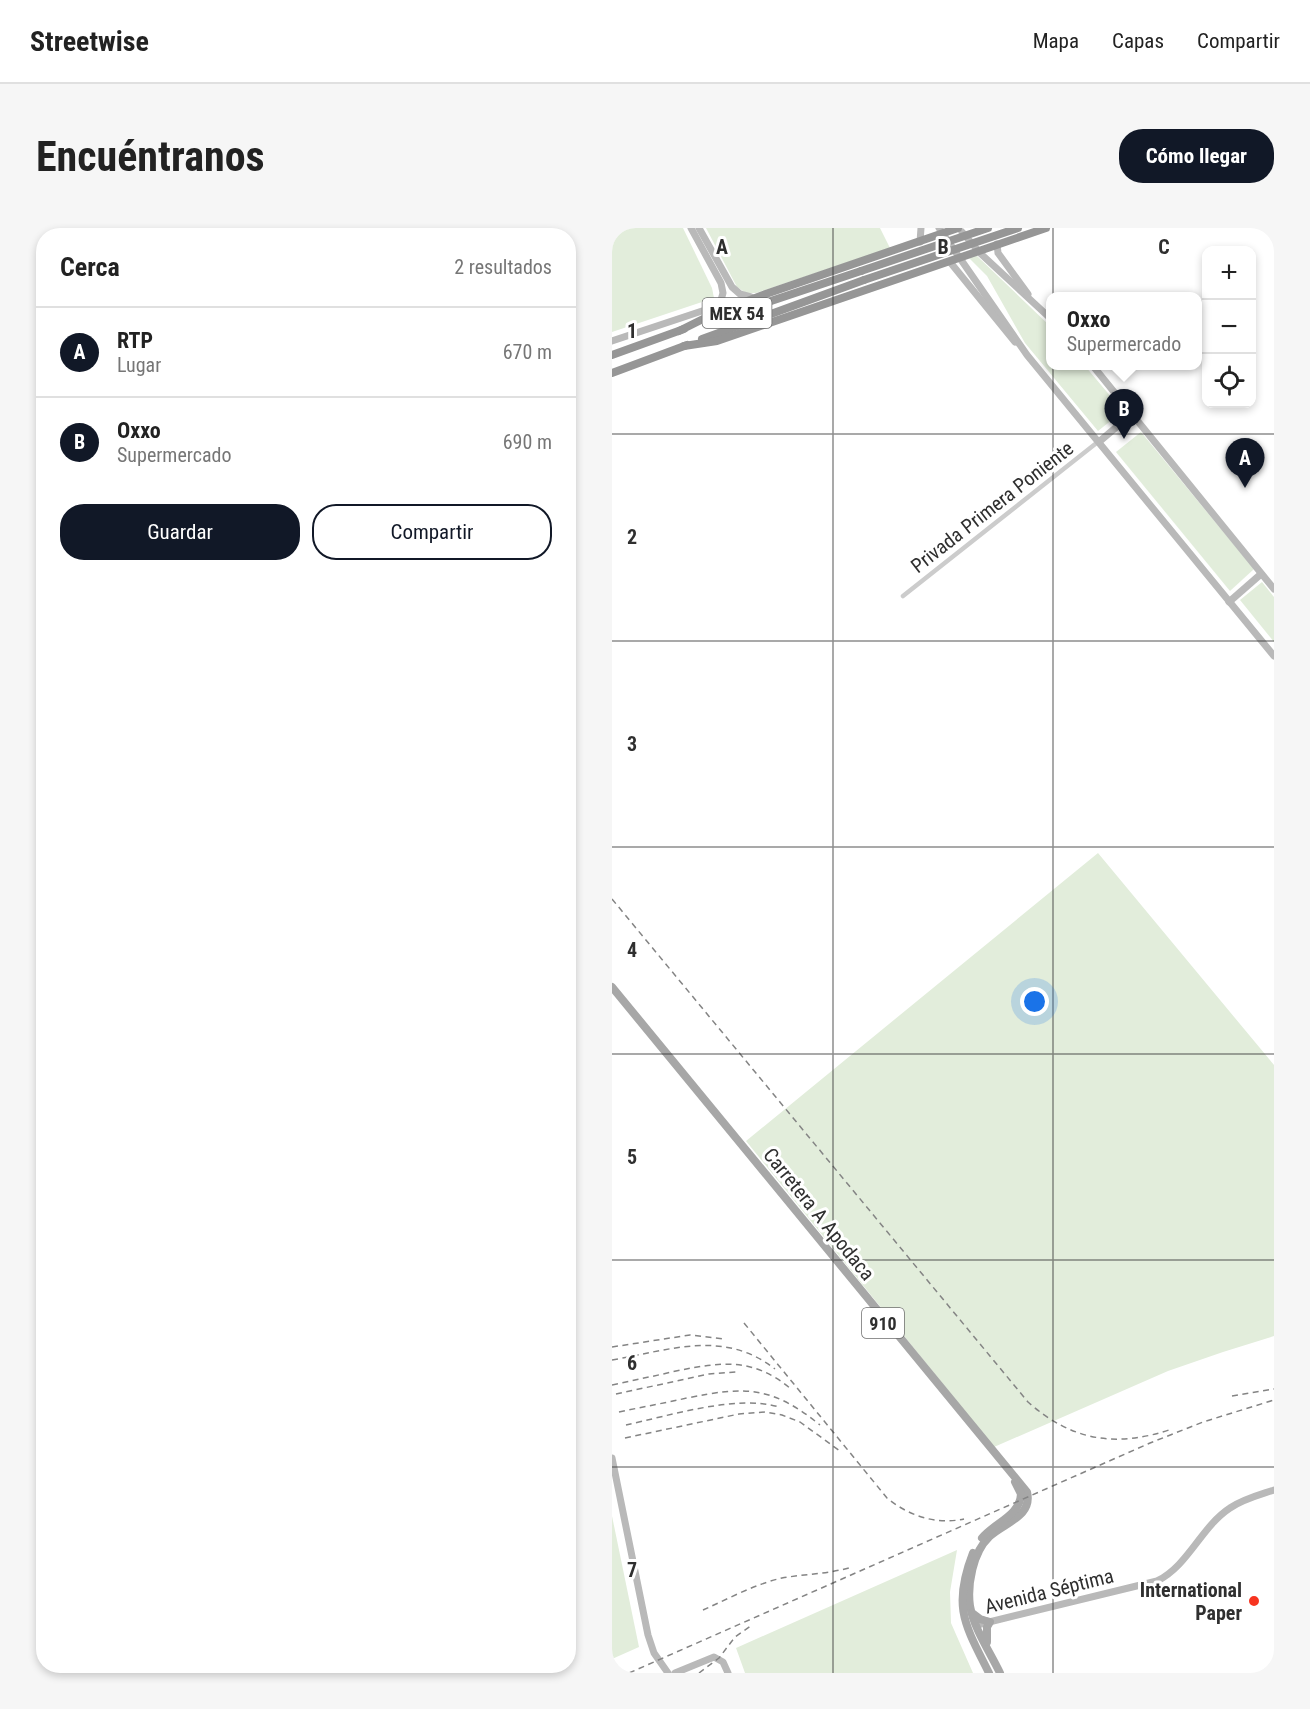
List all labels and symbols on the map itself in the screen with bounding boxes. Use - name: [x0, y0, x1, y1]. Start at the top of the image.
- text: A: [716, 235, 728, 259]
- text: B: [937, 235, 949, 259]
- text: C: [1158, 235, 1170, 259]
- road number: MEX 54: [702, 298, 772, 328]
- text: 1: [627, 319, 637, 343]
- pin: B: [1104, 390, 1144, 439]
- street label: Privada Primera Poniente: [906, 436, 1078, 578]
- pin: A: [1226, 438, 1264, 488]
- text: 2: [627, 525, 637, 549]
- text: 3: [627, 732, 637, 756]
- text: 4: [627, 938, 637, 962]
- your location: [1020, 987, 1049, 1016]
- street label: Carretera A Apodaca: [758, 1143, 880, 1285]
- text: 5: [627, 1145, 637, 1169]
- road number: 910: [862, 1308, 904, 1338]
- text: 6: [627, 1351, 637, 1375]
- text: 7: [627, 1558, 637, 1582]
- street label: Avenida Séptima: [982, 1563, 1116, 1619]
- place label: International Paper: [1140, 1578, 1242, 1625]
- marker: International Paper: [1247, 1594, 1261, 1608]

